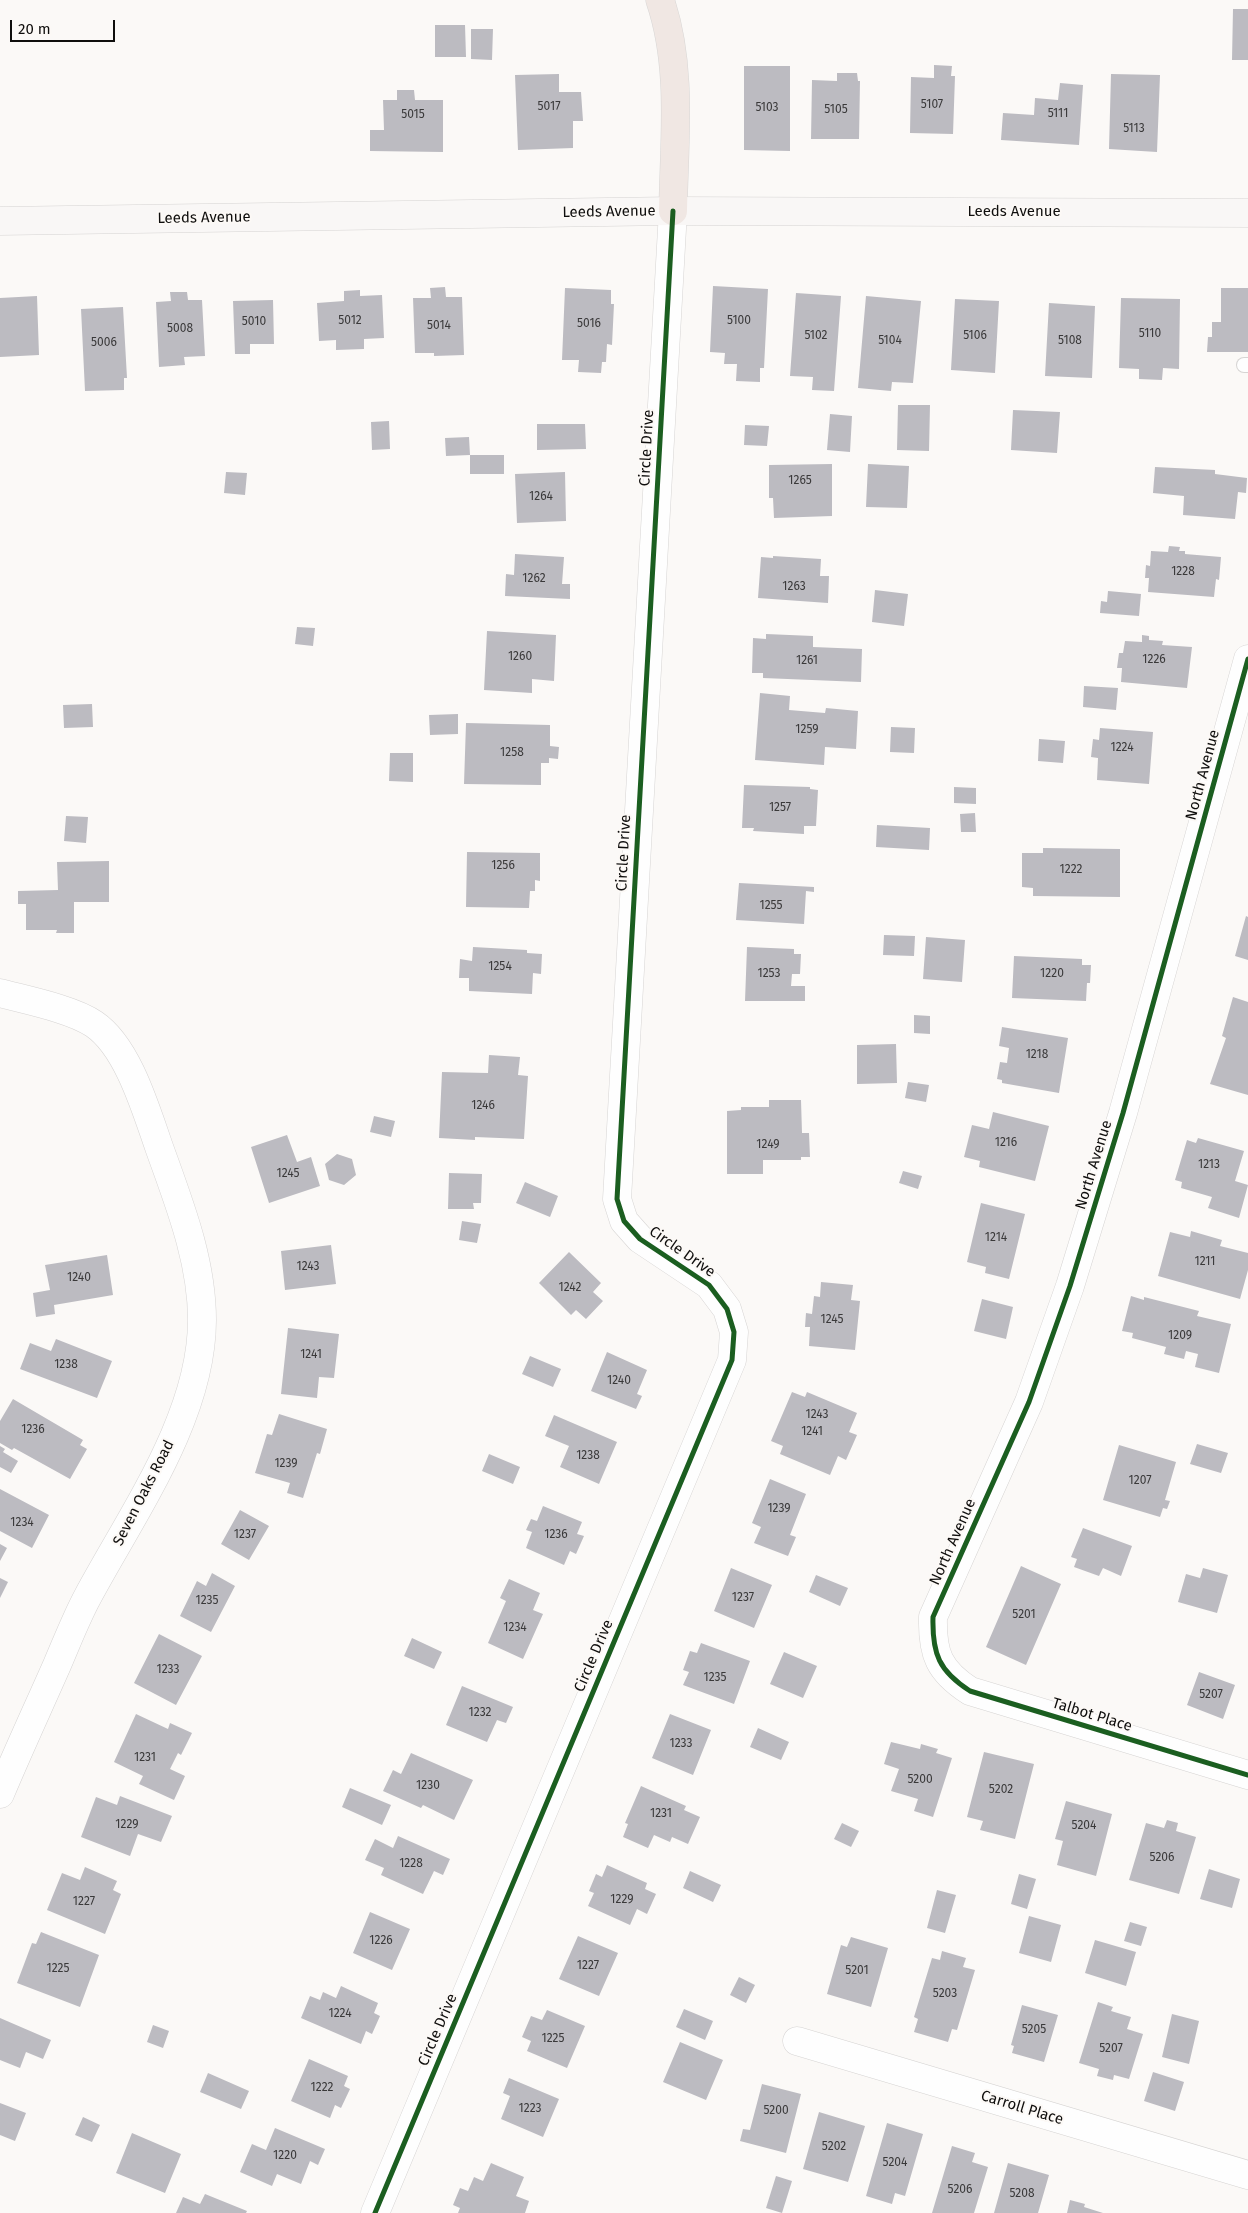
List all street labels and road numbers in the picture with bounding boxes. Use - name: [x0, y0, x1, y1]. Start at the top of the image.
- street label: Leeds Avenue: [562, 202, 656, 222]
- street label: Leeds Avenue: [967, 203, 1061, 221]
- street label: Leeds Avenue: [157, 208, 251, 228]
- street label: Circle Drive: [636, 409, 658, 487]
- street label: North Avenue: [1182, 728, 1224, 822]
- street label: Circle Drive: [613, 814, 635, 892]
- street label: North Avenue: [1072, 1118, 1116, 1212]
- street label: Circle Drive: [645, 1223, 719, 1281]
- street label: Seven Oaks Road: [110, 1437, 178, 1549]
- street label: North Avenue: [926, 1496, 980, 1588]
- street label: Circle Drive: [571, 1617, 617, 1695]
- street label: Talbot Place: [1050, 1694, 1134, 1736]
- street label: Circle Drive: [415, 1991, 461, 2069]
- street label: Carroll Place: [979, 2087, 1065, 2129]

